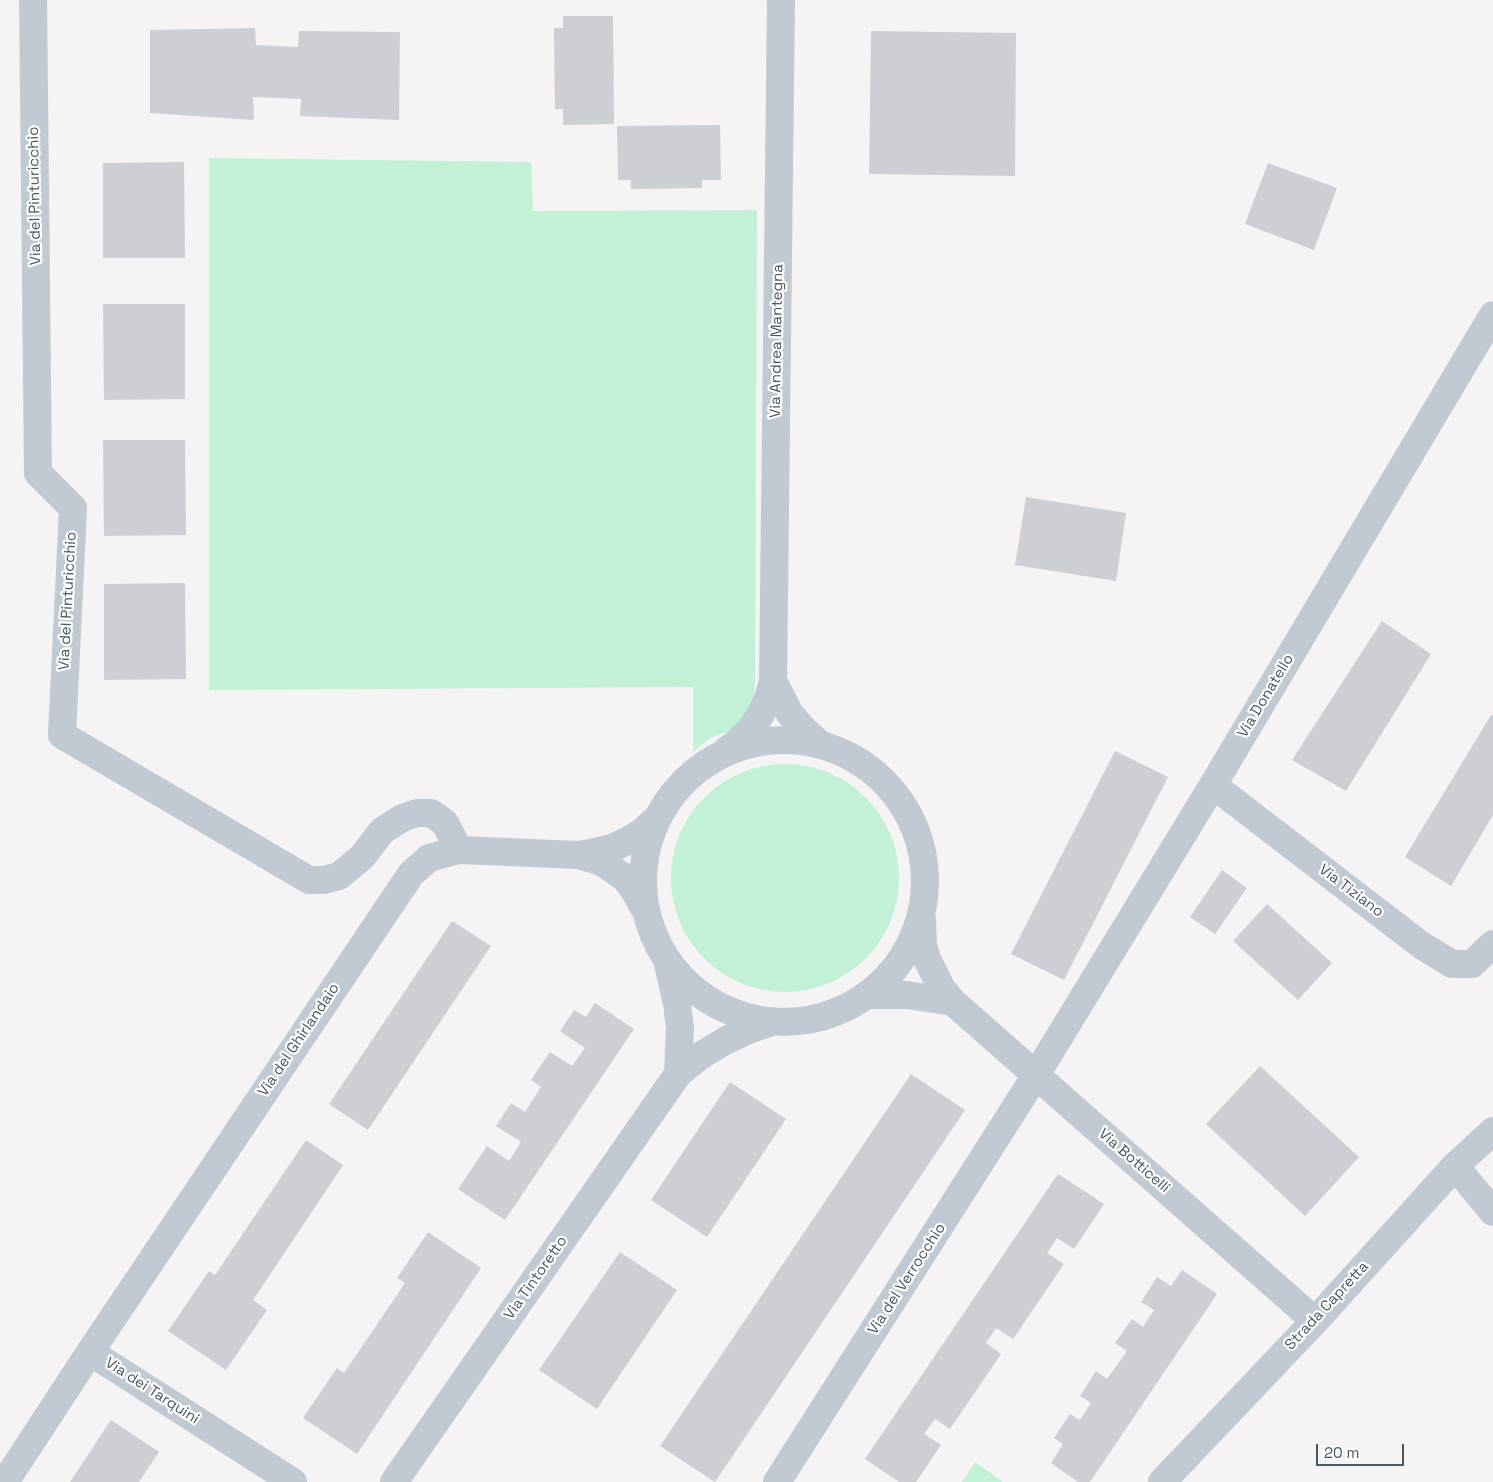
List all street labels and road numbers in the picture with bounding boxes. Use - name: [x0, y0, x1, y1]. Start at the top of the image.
- street label: Via del Pinturicchio: [25, 127, 45, 265]
- street label: Via Andrea Mantegna: [767, 264, 787, 418]
- street label: Via del Pinturicchio: [55, 531, 81, 671]
- street label: Via Donatello: [1234, 651, 1298, 741]
- street label: Via Tiziano: [1315, 861, 1387, 921]
- street label: Via del Ghirlandaio: [254, 980, 344, 1100]
- street label: Via Botticelli: [1095, 1125, 1173, 1197]
- street label: Via del Verrocchio: [864, 1220, 950, 1338]
- street label: Via Tintoretto: [501, 1233, 571, 1323]
- street label: Strada Capretta: [1281, 1258, 1373, 1354]
- street label: Via dei Tarquini: [102, 1354, 202, 1428]

